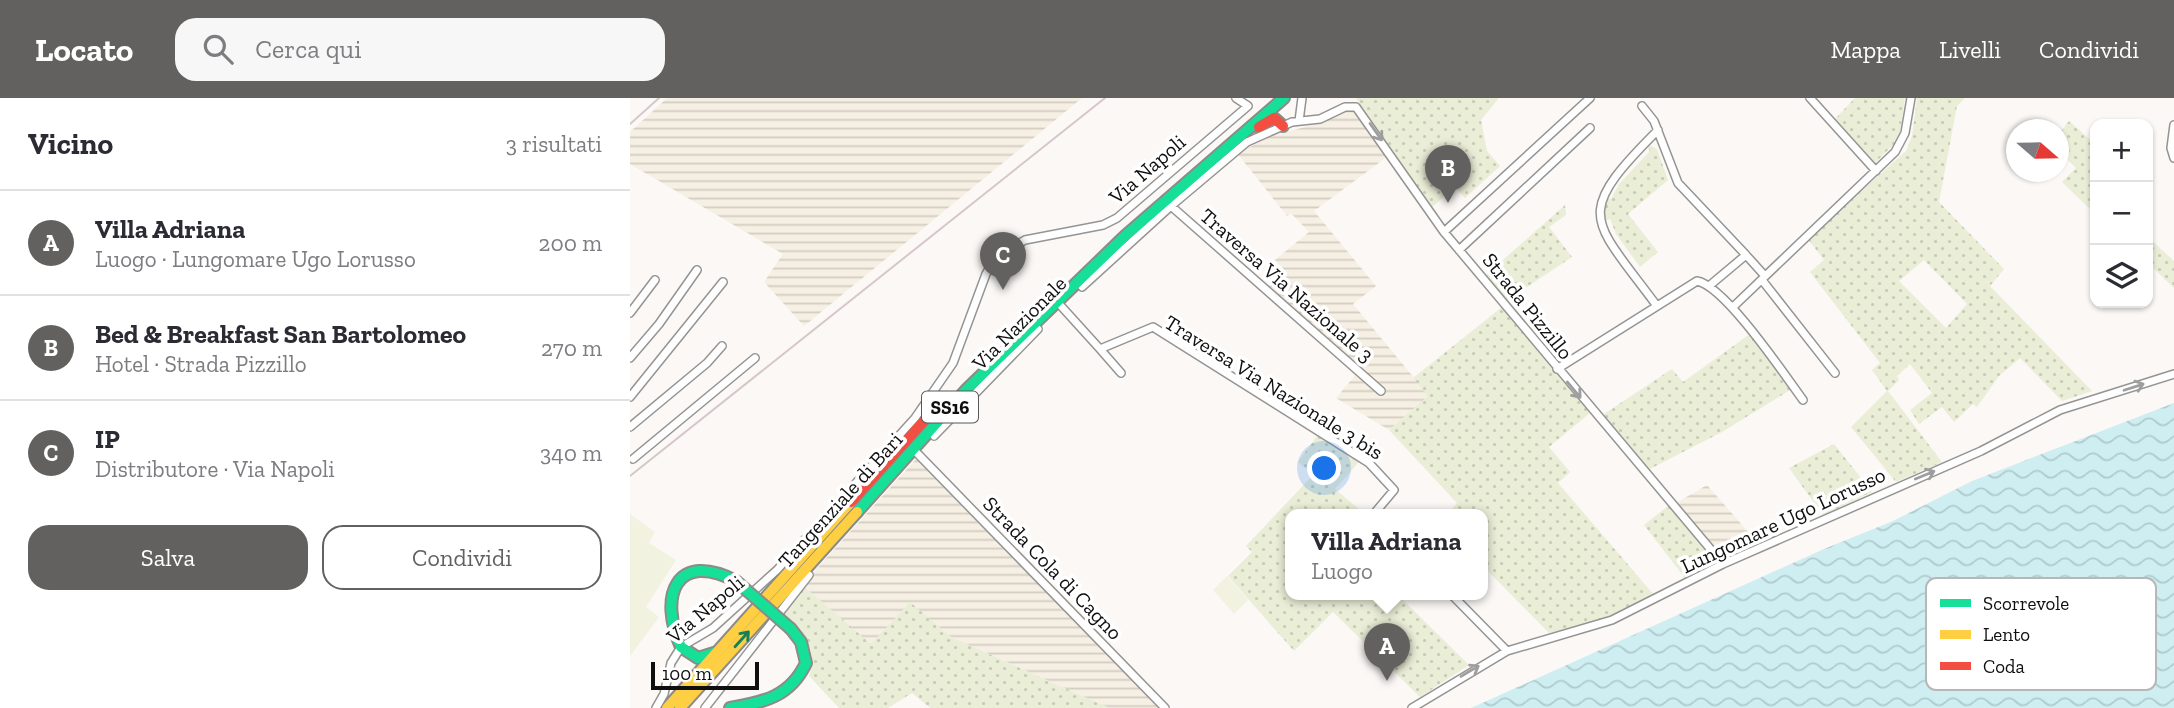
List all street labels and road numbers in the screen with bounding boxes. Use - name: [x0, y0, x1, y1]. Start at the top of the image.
- street label: Via Napoli: [1103, 129, 1190, 210]
- street label: Traversa Via Nazionale 3: [1195, 203, 1379, 367]
- street label: Strada Pizzillo: [1477, 248, 1579, 364]
- street label: Via Nazionale: [966, 271, 1071, 376]
- street label: Traversa Via Nazionale 3 bis: [1160, 309, 1388, 465]
- road number: SS16: [922, 392, 978, 422]
- street label: Tangenziale di Bari: [773, 427, 907, 573]
- street label: Lungomare Ugo Lorusso: [1677, 462, 1889, 578]
- street label: Strada Cola di Cagno: [978, 491, 1128, 645]
- street label: Via Napoli: [661, 569, 749, 649]

